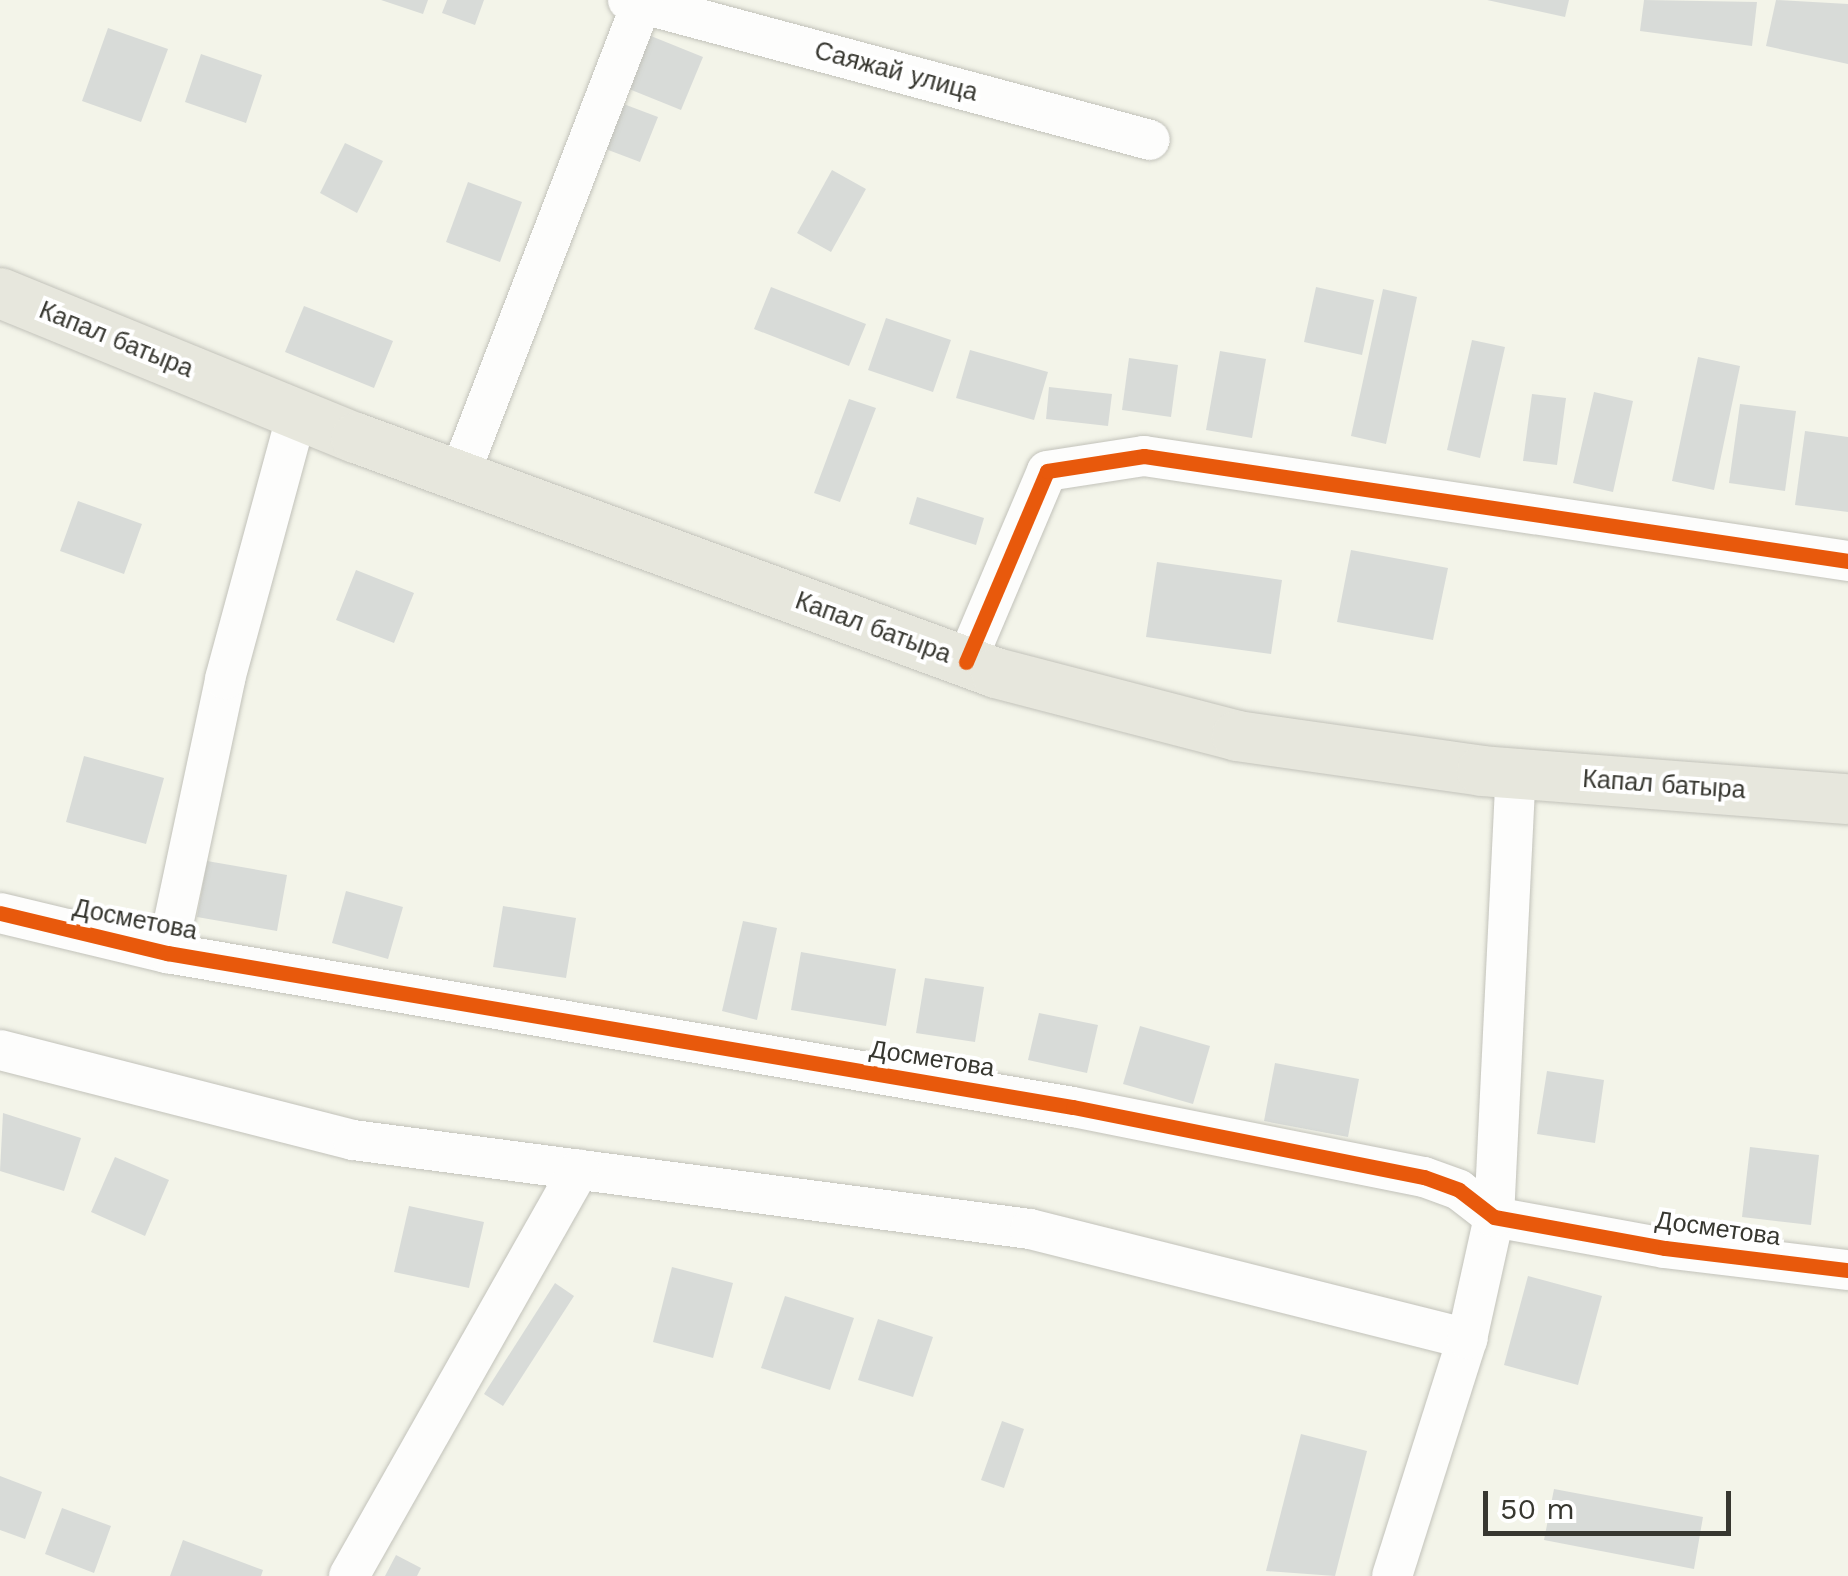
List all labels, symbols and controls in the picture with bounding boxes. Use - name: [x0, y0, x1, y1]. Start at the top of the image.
- street label: Саяжай улица: [811, 36, 981, 108]
- street label: Капал батыра: [35, 295, 197, 385]
- street label: Капал батыра: [791, 586, 955, 670]
- street label: Капал батыра: [1581, 764, 1747, 806]
- street label: Досметова: [70, 893, 200, 947]
- street label: Досметова: [868, 1034, 996, 1084]
- street label: Досметова: [1654, 1205, 1782, 1253]
- scale bar: [1488, 1471, 1736, 1533]
- text: 50 m: [1500, 1491, 1575, 1526]

